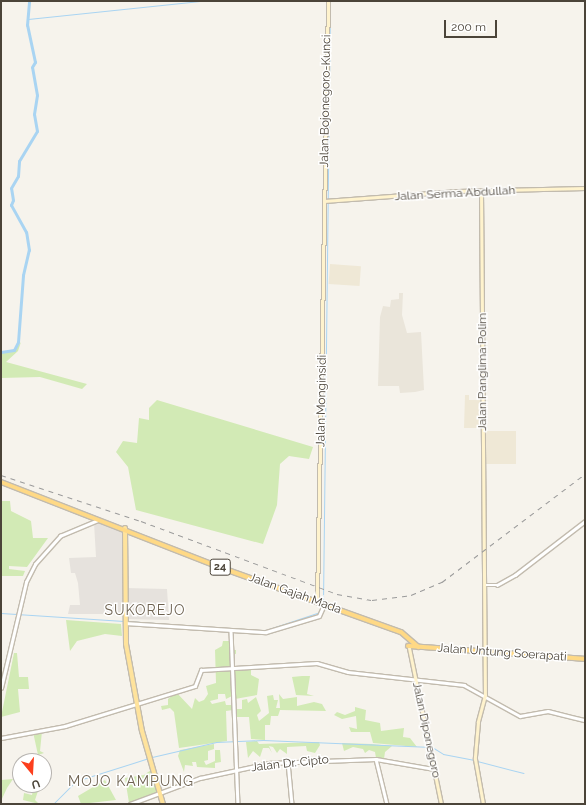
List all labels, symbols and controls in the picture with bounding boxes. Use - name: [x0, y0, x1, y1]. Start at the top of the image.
- scale bar: [446, 12, 499, 38]
- text: 200 m: [451, 20, 486, 34]
- street label: Jalan Bojonegoro-Kunci: [318, 35, 334, 167]
- street label: Jalan Serma Abdullah: [394, 184, 516, 204]
- street label: Jalan Panglima Polim: [476, 313, 490, 431]
- street label: Jalan Monginsidi: [314, 355, 330, 447]
- road number: 24: [209, 558, 231, 576]
- street label: Jalan Gajah Mada: [247, 571, 343, 617]
- district label: SUKOREJO: [105, 602, 185, 618]
- street label: Jalan Untung Soerapati: [437, 641, 567, 665]
- street label: Jalan Diponegoro: [409, 681, 443, 779]
- north arrow: [12, 753, 52, 793]
- street label: Jalan Dr. Cipto: [250, 753, 330, 775]
- district label: MOJO KAMPUNG: [68, 773, 194, 789]
- text: U: [30, 776, 41, 791]

